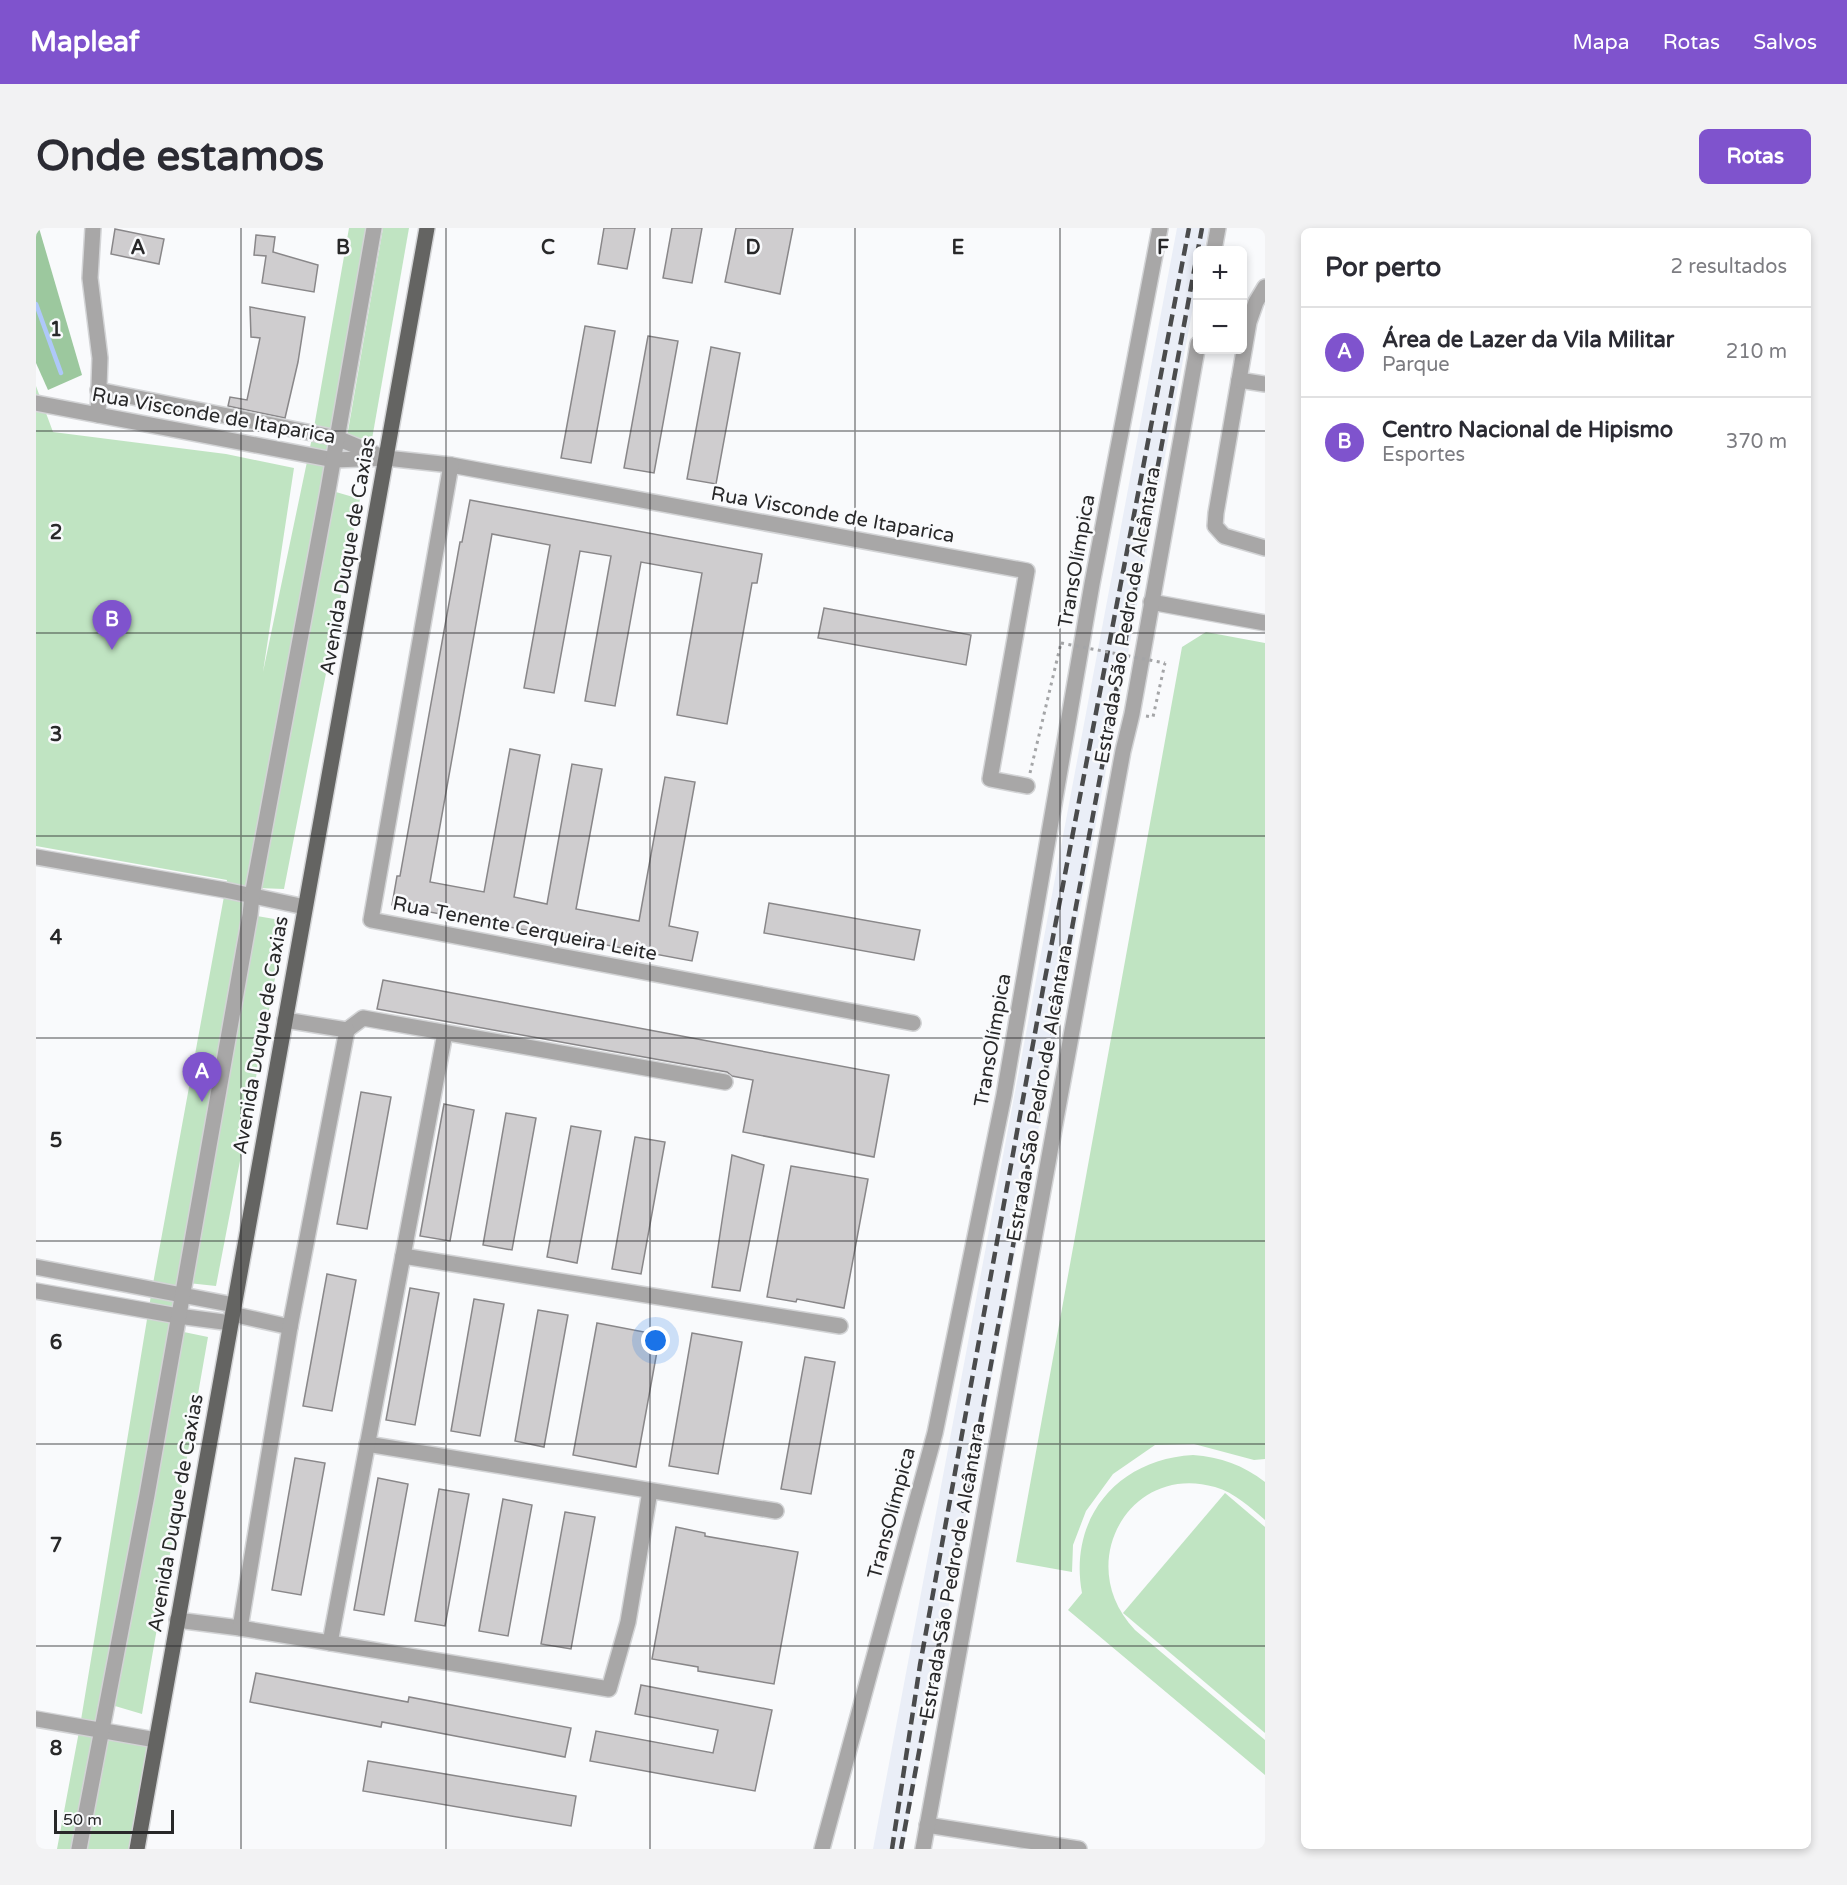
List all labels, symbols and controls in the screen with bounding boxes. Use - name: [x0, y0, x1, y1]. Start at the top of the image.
- text: Mapleaf: [30, 25, 139, 59]
- text: Mapa: [1572, 30, 1630, 55]
- text: Rotas: [1663, 30, 1720, 55]
- text: Salvos: [1753, 30, 1817, 55]
- button: Rotas: [1699, 129, 1811, 184]
- text: Onde estamos: [36, 131, 324, 182]
- text: A: [131, 236, 146, 260]
- text: B: [336, 236, 350, 260]
- text: C: [541, 236, 555, 260]
- text: D: [745, 236, 761, 260]
- text: E: [952, 236, 965, 260]
- text: F: [1157, 236, 1169, 260]
- map controls: [1193, 246, 1247, 354]
- button: +: [1193, 246, 1247, 300]
- text: Por perto: [1325, 252, 1441, 283]
- text: 2 resultados: [1671, 255, 1787, 279]
- button: −: [1193, 300, 1247, 354]
- text: 1: [50, 318, 62, 342]
- text: Área de Lazer da Vila Militar: [1382, 327, 1674, 353]
- text: A: [1337, 340, 1352, 364]
- text: 210 m: [1726, 340, 1787, 364]
- text: Parque: [1382, 353, 1450, 377]
- street label: Rua Visconde de Itaparica: [90, 383, 338, 449]
- text: Centro Nacional de Hipismo: [1382, 417, 1673, 443]
- text: B: [1338, 430, 1351, 454]
- text: 370 m: [1726, 430, 1787, 454]
- street label: Avenida Duque de Caxias: [315, 435, 381, 677]
- text: Esportes: [1382, 443, 1465, 467]
- street label: Estrada São Pedro de Alcântara: [1090, 465, 1166, 765]
- street label: Rua Visconde de Itaparica: [709, 482, 957, 548]
- street label: TransOlímpica: [1053, 492, 1101, 630]
- text: 2: [50, 521, 62, 545]
- pin: B: [92, 600, 132, 650]
- text: 3: [50, 723, 62, 747]
- street label: Rua Tenente Cerqueira Leite: [391, 892, 659, 966]
- street label: Avenida Duque de Caxias: [228, 914, 294, 1156]
- text: 4: [50, 926, 63, 950]
- street label: Estrada São Pedro de Alcântara: [1002, 943, 1078, 1243]
- street label: TransOlímpica: [969, 971, 1017, 1109]
- pin: A: [182, 1052, 222, 1102]
- text: 5: [50, 1129, 62, 1153]
- your location: [641, 1326, 670, 1355]
- text: 6: [50, 1331, 62, 1355]
- street label: Avenida Duque de Caxias: [143, 1392, 209, 1634]
- street label: Estrada São Pedro de Alcântara: [915, 1421, 991, 1721]
- street label: TransOlímpica: [863, 1445, 921, 1582]
- text: 7: [50, 1534, 62, 1558]
- text: 8: [50, 1737, 62, 1761]
- scale bar: [54, 1807, 174, 1834]
- text: 50 m: [63, 1810, 102, 1830]

